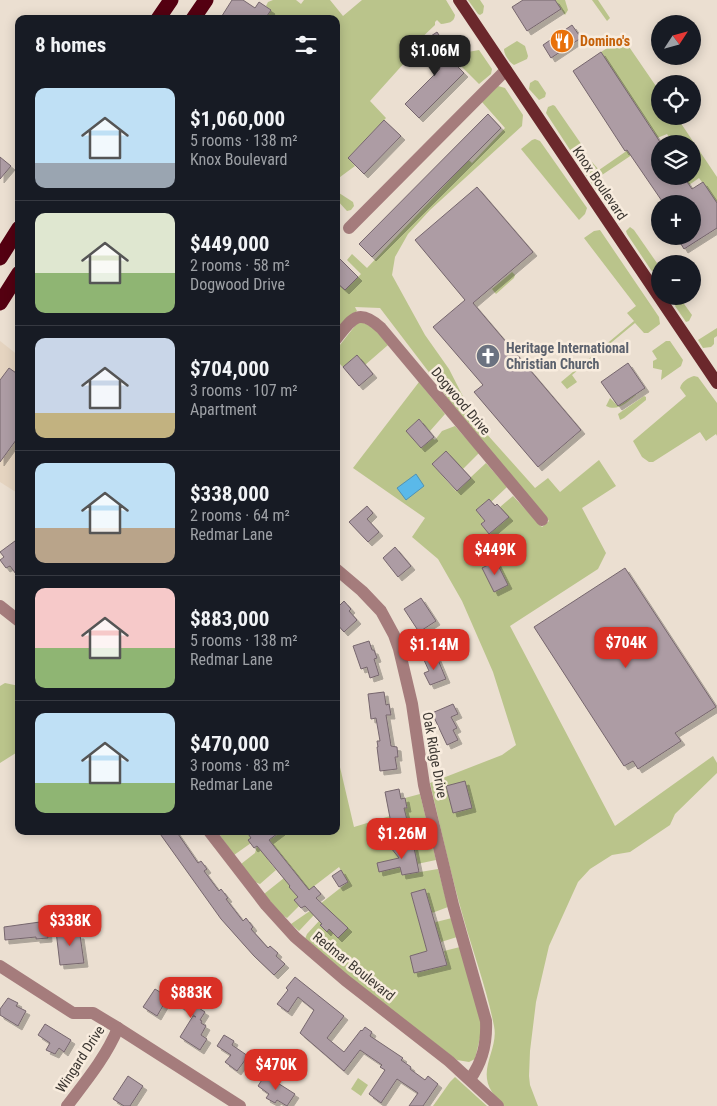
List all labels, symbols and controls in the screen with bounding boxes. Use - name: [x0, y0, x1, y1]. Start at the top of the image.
- north arrow: [651, 15, 701, 65]
- map controls: [651, 15, 701, 305]
- restaurant icon: Domino's: [549, 28, 575, 54]
- icon: filters: [292, 31, 320, 59]
- text: 8 homes: [35, 33, 106, 57]
- place label: Domino's: [580, 33, 630, 49]
- pin: $1.06M: [394, 34, 476, 77]
- text: $1.06M: [410, 41, 460, 60]
- button: locate: [651, 75, 701, 125]
- text: $1,060,000: [190, 107, 285, 131]
- icon: home: [75, 108, 135, 168]
- text: 5 rooms · 138 m²: [190, 131, 298, 150]
- button: layers: [651, 135, 701, 185]
- street label: Knox Boulevard: [570, 143, 630, 223]
- text: Knox Boulevard: [190, 150, 287, 169]
- button: +: [651, 195, 701, 245]
- text: $449,000: [190, 232, 269, 256]
- icon: home: [75, 233, 135, 293]
- button: −: [651, 255, 701, 305]
- text: 2 rooms · 58 m²: [190, 256, 290, 275]
- text: Dogwood Drive: [190, 275, 285, 294]
- place label: Heritage International Christian Church: [506, 340, 629, 372]
- church icon: Heritage International Christian Church: [475, 343, 501, 369]
- text: $704,000: [190, 357, 269, 381]
- icon: home: [75, 358, 135, 418]
- street label: Dogwood Drive: [428, 364, 494, 438]
- text: 3 rooms · 107 m²: [190, 381, 298, 400]
- text: Apartment: [190, 400, 257, 419]
- text: $338,000: [190, 482, 269, 506]
- icon: home: [75, 483, 135, 543]
- text: 2 rooms · 64 m²: [190, 506, 290, 525]
- text: Redmar Lane: [190, 525, 273, 544]
- pin: $449K: [460, 534, 530, 576]
- text: $449K: [474, 540, 516, 559]
- text: $883,000: [190, 607, 269, 631]
- icon: home: [75, 608, 135, 668]
- pin: $704K: [591, 626, 661, 669]
- pin: $1.14M: [393, 628, 475, 671]
- text: 5 rooms · 138 m²: [190, 631, 298, 650]
- text: $704K: [605, 633, 647, 652]
- text: $1.14M: [409, 635, 459, 654]
- text: Redmar Lane: [190, 650, 273, 669]
- street label: Oak Ridge Drive: [420, 711, 450, 800]
- text: $470,000: [190, 732, 269, 756]
- icon: home: [75, 733, 135, 793]
- text: 3 rooms · 83 m²: [190, 756, 290, 775]
- text: Redmar Lane: [190, 775, 273, 794]
- pin: $1.26M: [361, 818, 443, 860]
- text: $1.26M: [377, 824, 427, 843]
- pin: $338K: [35, 904, 105, 947]
- text: $338K: [49, 911, 91, 930]
- street label: Redmar Boulevard: [310, 928, 398, 1004]
- pin: $883K: [156, 976, 226, 1019]
- text: $883K: [170, 983, 212, 1002]
- street label: Wingard Drive: [52, 1022, 108, 1095]
- pin: $470K: [241, 1048, 311, 1091]
- text: $470K: [255, 1055, 297, 1074]

